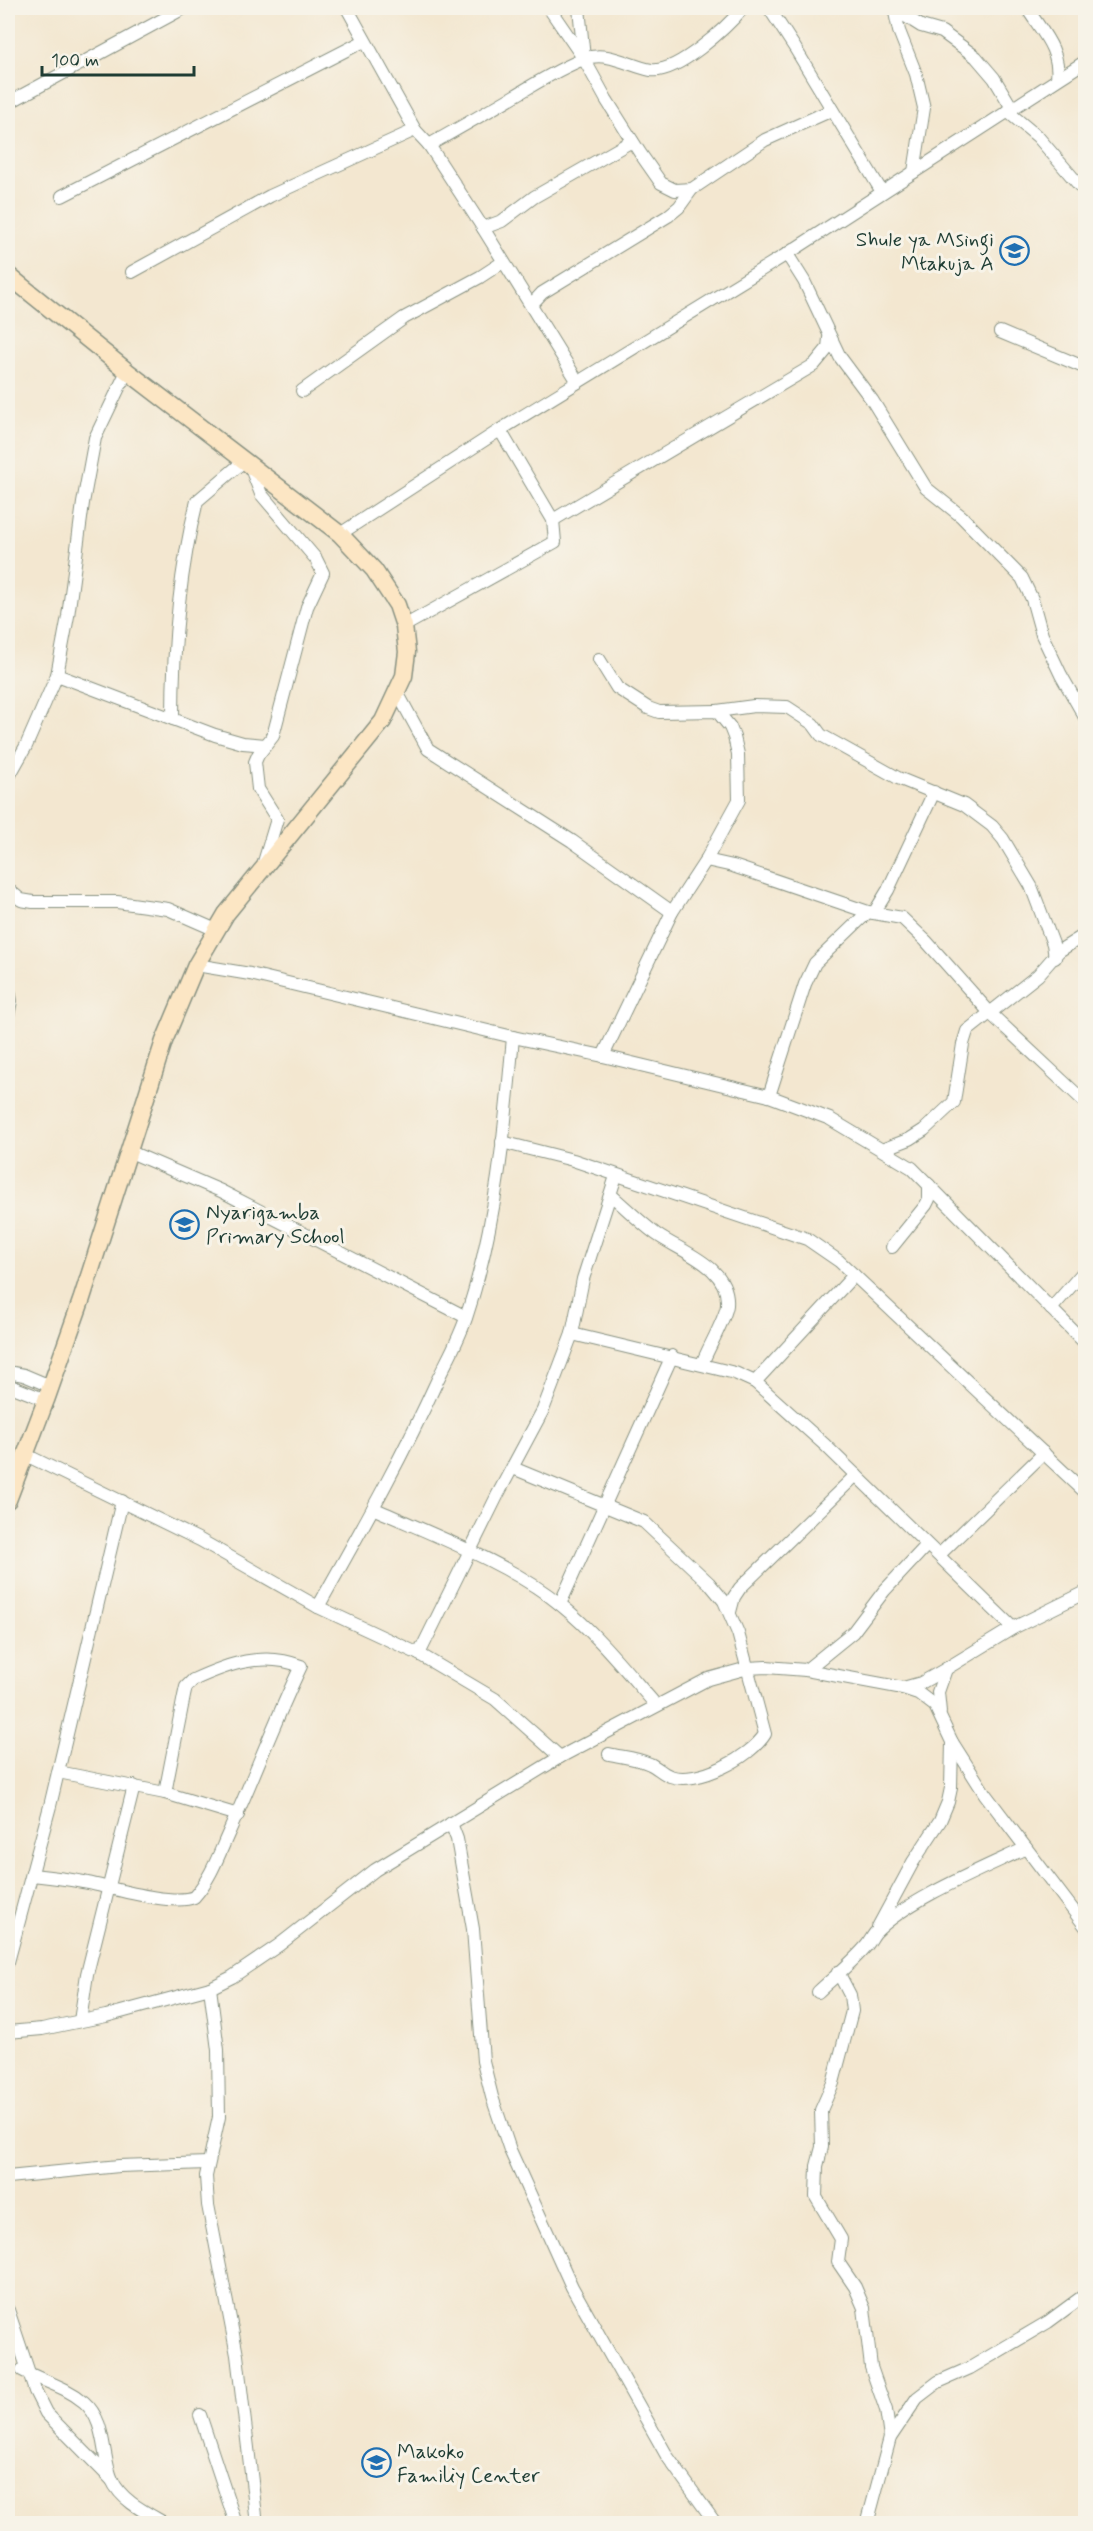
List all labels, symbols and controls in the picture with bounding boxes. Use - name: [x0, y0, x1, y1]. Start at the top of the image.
- scale bar: [42, 39, 194, 77]
- text: 100 m: [51, 49, 99, 73]
- place label: Shule ya Msingi Mtakuja A: [856, 226, 994, 278]
- school or university icon: Shule ya Msingi Mtakuja A: [999, 235, 1031, 267]
- place label: Nyarigamba Primary School: [206, 1199, 345, 1251]
- school or university icon: Nyarigamba Primary School: [169, 1208, 201, 1240]
- place label: Makoko Familiy Center: [397, 2438, 540, 2490]
- school or university icon: Makoko Familiy Center: [360, 2447, 392, 2479]

